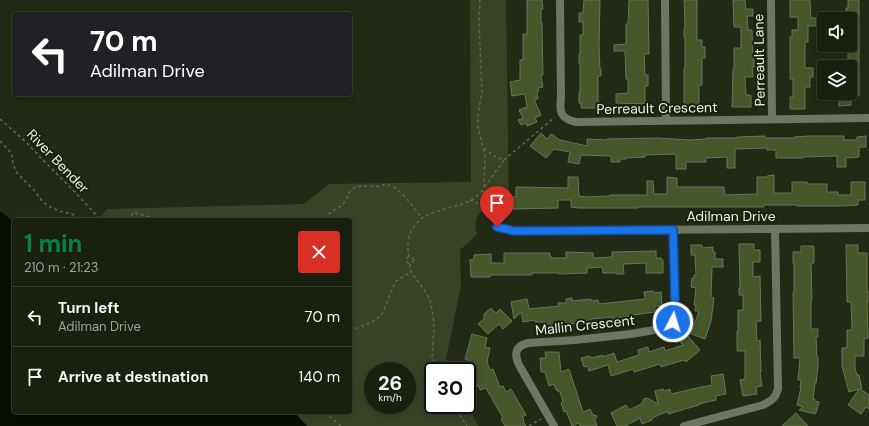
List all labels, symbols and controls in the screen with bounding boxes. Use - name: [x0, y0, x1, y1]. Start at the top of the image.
- map controls: [817, 12, 857, 100]
- button: sound: [817, 12, 857, 52]
- street label: Perreault Lane: [749, 13, 769, 106]
- text: 70 m: [90, 23, 158, 60]
- icon: left: [24, 28, 76, 80]
- text: Adilman Drive: [90, 59, 205, 83]
- button: layers: [817, 60, 857, 100]
- street label: Perreault Crescent: [596, 98, 718, 118]
- street label: River Bender: [23, 125, 93, 197]
- pin: [480, 186, 514, 227]
- icon: arrive: [486, 192, 508, 214]
- street label: Adilman Drive: [686, 207, 776, 225]
- text: 1 min: [24, 228, 82, 259]
- button: close: [298, 231, 340, 273]
- text: 210 m · 21:23: [24, 259, 98, 276]
- text: Turn left: [58, 298, 119, 318]
- position arrow: [652, 301, 694, 343]
- icon: left: [24, 306, 46, 328]
- text: 70 m: [305, 307, 340, 327]
- street label: Mallin Crescent: [534, 311, 636, 339]
- text: Adilman Drive: [58, 318, 141, 335]
- speed limit sign: 30: [424, 362, 476, 414]
- icon: arrive: [24, 366, 46, 388]
- text: Arrive at destination: [58, 367, 209, 387]
- text: 140 m: [299, 367, 340, 387]
- text: 26: [378, 370, 402, 396]
- text: km/h: [378, 391, 402, 404]

